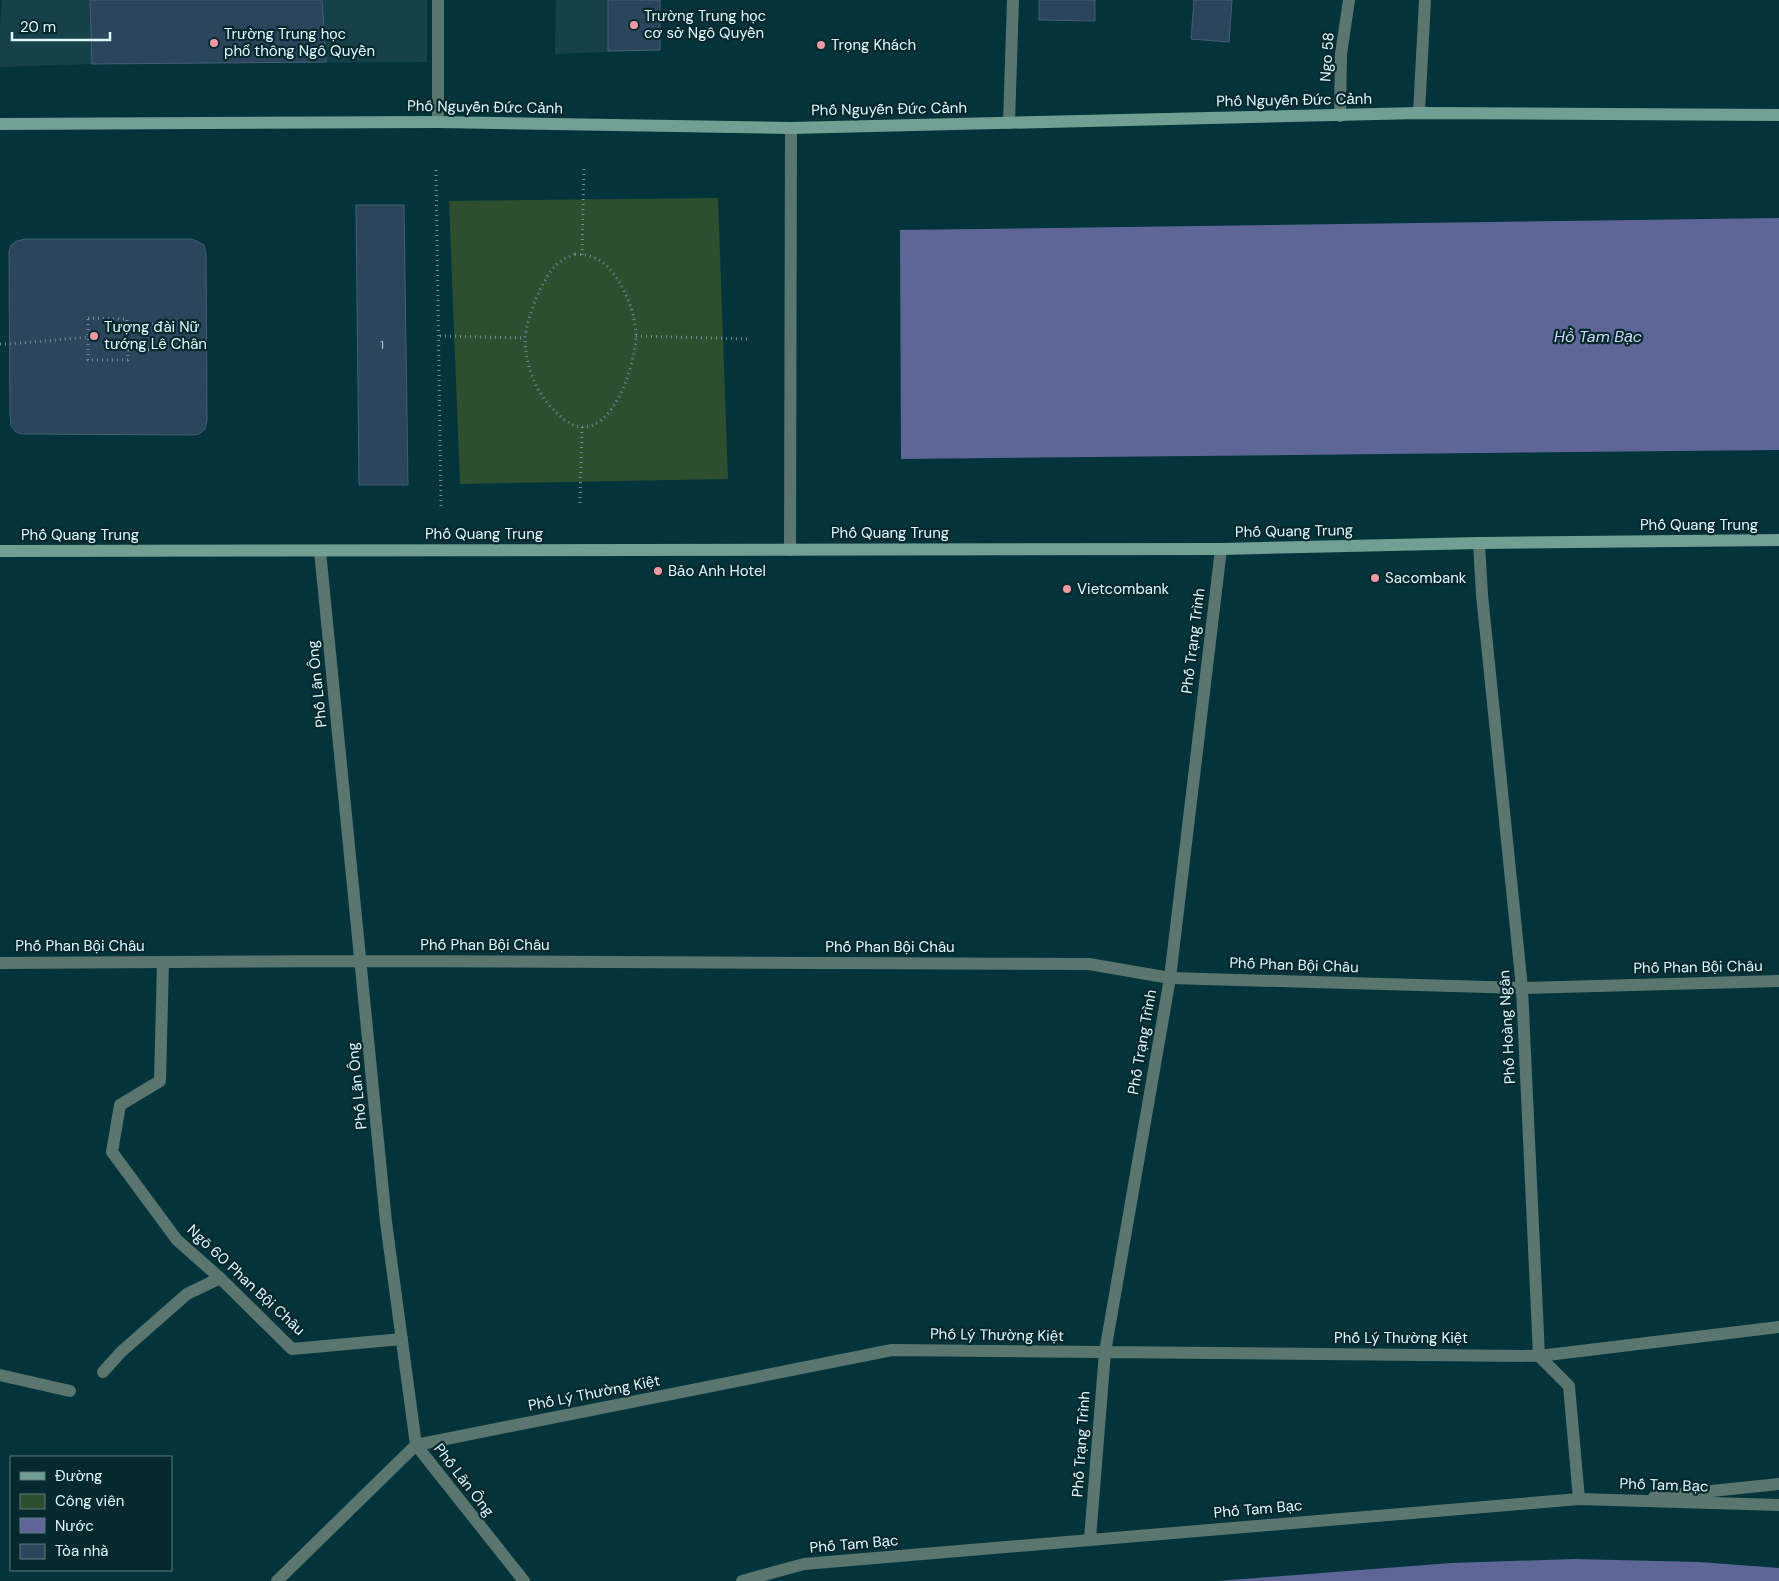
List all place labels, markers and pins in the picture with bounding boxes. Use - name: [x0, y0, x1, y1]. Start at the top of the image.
- place label: Trường Trung học cơ sở Ngô Quyền: [644, 6, 766, 43]
- marker: Trường Trung học cơ sở Ngô Quyền: [628, 19, 640, 31]
- place label: Trường Trung học phổ thông Ngô Quyền: [224, 24, 375, 61]
- place label: Trọng Khách: [831, 35, 916, 55]
- marker: Trường Trung học phổ thông Ngô Quyền: [208, 37, 220, 49]
- marker: Trọng Khách: [815, 39, 827, 51]
- place label: Tượng đài Nữ tướng Lê Chân: [104, 317, 207, 354]
- marker: Tượng đài Nữ tướng Lê Chân: [88, 330, 100, 342]
- place label: Bảo Anh Hotel: [668, 561, 766, 581]
- marker: Bảo Anh Hotel: [652, 565, 664, 577]
- place label: Sacombank: [1385, 568, 1467, 588]
- marker: Sacombank: [1369, 572, 1381, 584]
- place label: Vietcombank: [1077, 579, 1170, 599]
- marker: Vietcombank: [1061, 583, 1073, 595]

